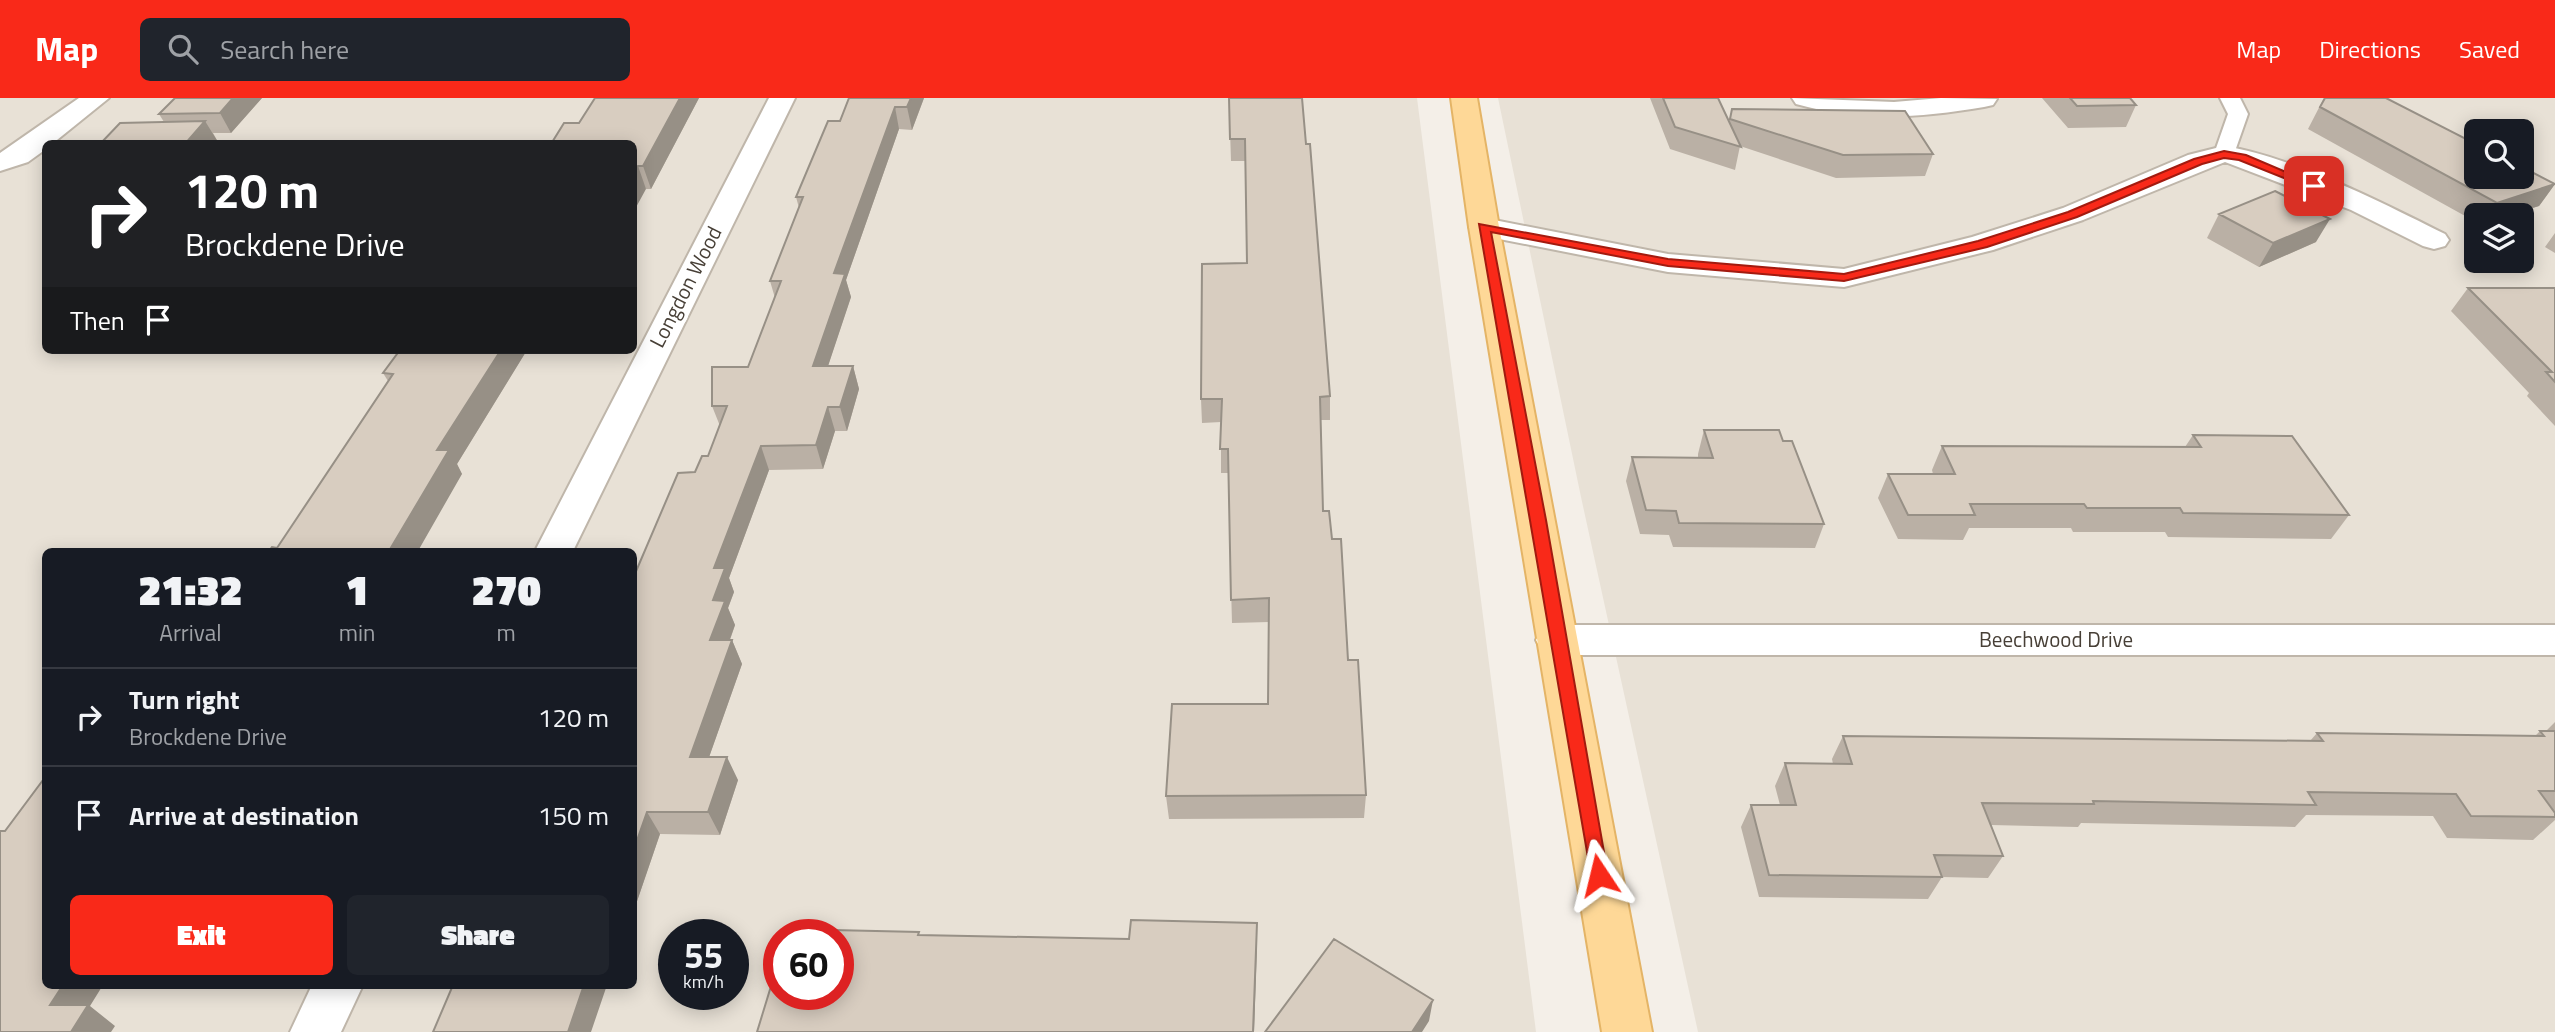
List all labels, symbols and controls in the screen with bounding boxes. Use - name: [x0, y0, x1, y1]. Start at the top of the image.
- search box: [140, 18, 630, 81]
- text: Map: [35, 24, 98, 74]
- icon: search: [164, 30, 202, 68]
- text: Search here: [220, 30, 349, 69]
- text: Map: [2236, 31, 2281, 67]
- text: Directions: [2319, 31, 2421, 67]
- text: Saved: [2459, 31, 2520, 67]
- map controls: [2464, 119, 2534, 273]
- button: search: [2464, 119, 2534, 189]
- text: 120 m: [185, 152, 319, 227]
- pin: [2284, 156, 2344, 216]
- icon: arrive: [2295, 167, 2333, 205]
- icon: right: [70, 168, 161, 259]
- button: layers: [2464, 203, 2534, 273]
- text: Brockdene Drive: [185, 220, 405, 268]
- street label: Longdon Wood: [641, 220, 729, 353]
- text: Then: [70, 301, 125, 340]
- icon: arrive: [139, 301, 177, 339]
- text: 21:32: [138, 557, 243, 621]
- text: 1: [346, 557, 369, 621]
- text: 270: [472, 557, 541, 621]
- text: Arrival: [159, 615, 222, 650]
- text: min: [339, 615, 375, 650]
- text: m: [497, 615, 516, 650]
- street label: Beechwood Drive: [1979, 623, 2133, 655]
- text: Turn right: [129, 680, 240, 719]
- icon: right: [70, 698, 108, 736]
- text: 120 m: [538, 698, 609, 737]
- text: Brockdene Drive: [129, 719, 287, 754]
- icon: arrive: [70, 796, 108, 834]
- text: Arrive at destination: [129, 796, 359, 835]
- text: 150 m: [538, 796, 609, 835]
- position arrow: [1562, 838, 1636, 912]
- button: Exit: [70, 895, 333, 975]
- button: Share: [347, 895, 609, 975]
- speed limit sign: 60: [763, 919, 854, 1010]
- text: 55: [684, 928, 723, 982]
- text: km/h: [683, 968, 724, 995]

